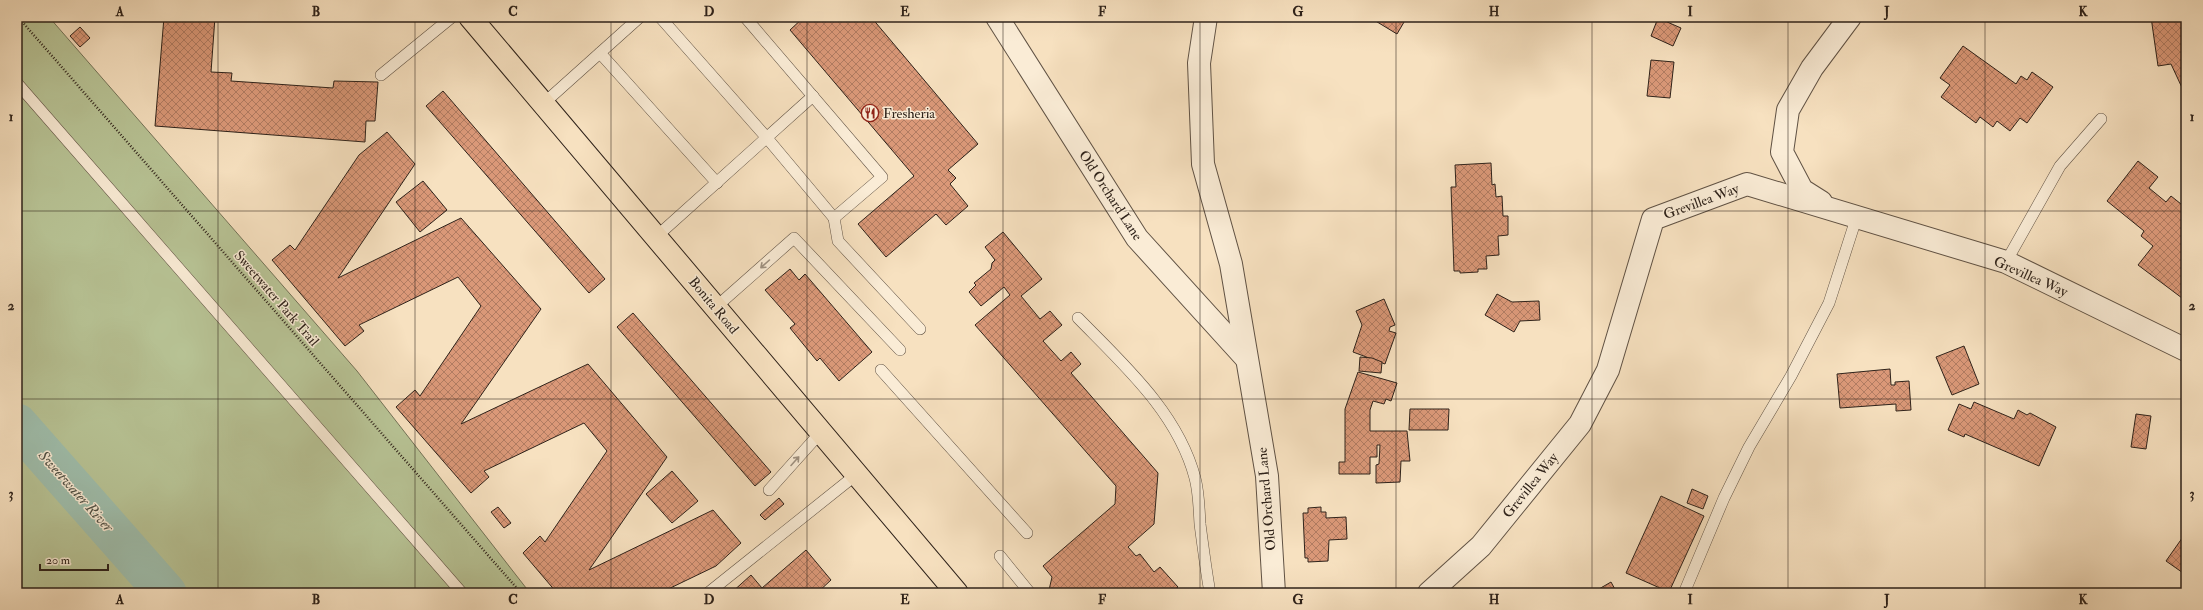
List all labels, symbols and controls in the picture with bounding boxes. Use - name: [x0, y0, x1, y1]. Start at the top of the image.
- text: A: [115, 4, 125, 20]
- text: B: [312, 4, 320, 20]
- text: C: [508, 4, 518, 20]
- text: D: [704, 4, 715, 20]
- text: E: [900, 4, 910, 20]
- text: F: [1098, 4, 1107, 20]
- text: G: [1293, 4, 1304, 20]
- text: H: [1489, 4, 1500, 20]
- text: I: [1687, 4, 1693, 20]
- text: J: [1883, 4, 1890, 21]
- text: K: [2078, 4, 2088, 20]
- restaurant icon: Fresheria: [860, 103, 880, 123]
- place label: Fresheria: [883, 105, 935, 122]
- text: 1: [9, 109, 14, 125]
- text: 1: [2190, 109, 2195, 125]
- street label: Old Orchard Lane: [1075, 147, 1146, 244]
- street label: Grevillea Way: [1661, 180, 1742, 224]
- street label: Sweetwater Park Trail: [231, 247, 323, 350]
- street label: Grevillea Way: [1991, 253, 2071, 302]
- one-way arrow: [760, 259, 770, 268]
- street label: Bonita Road: [685, 273, 742, 337]
- text: 2: [8, 298, 15, 314]
- text: 2: [2189, 298, 2196, 314]
- water label: Sweetwater River: [33, 446, 118, 537]
- street label: Old Orchard Lane: [1253, 446, 1279, 551]
- street label: Grevillea Way: [1499, 449, 1563, 522]
- one-way arrow: [791, 456, 800, 466]
- text: 3: [9, 486, 14, 502]
- text: 3: [2190, 486, 2195, 502]
- scale bar: [40, 546, 108, 572]
- text: 20 m: [46, 553, 71, 568]
- text: A: [115, 592, 125, 608]
- text: B: [312, 592, 320, 608]
- text: C: [508, 592, 518, 608]
- text: D: [704, 592, 715, 608]
- text: E: [900, 592, 910, 608]
- text: F: [1098, 592, 1107, 608]
- text: G: [1293, 592, 1304, 608]
- text: H: [1489, 592, 1500, 608]
- text: I: [1687, 592, 1693, 608]
- text: J: [1883, 592, 1890, 609]
- text: K: [2078, 592, 2088, 608]

